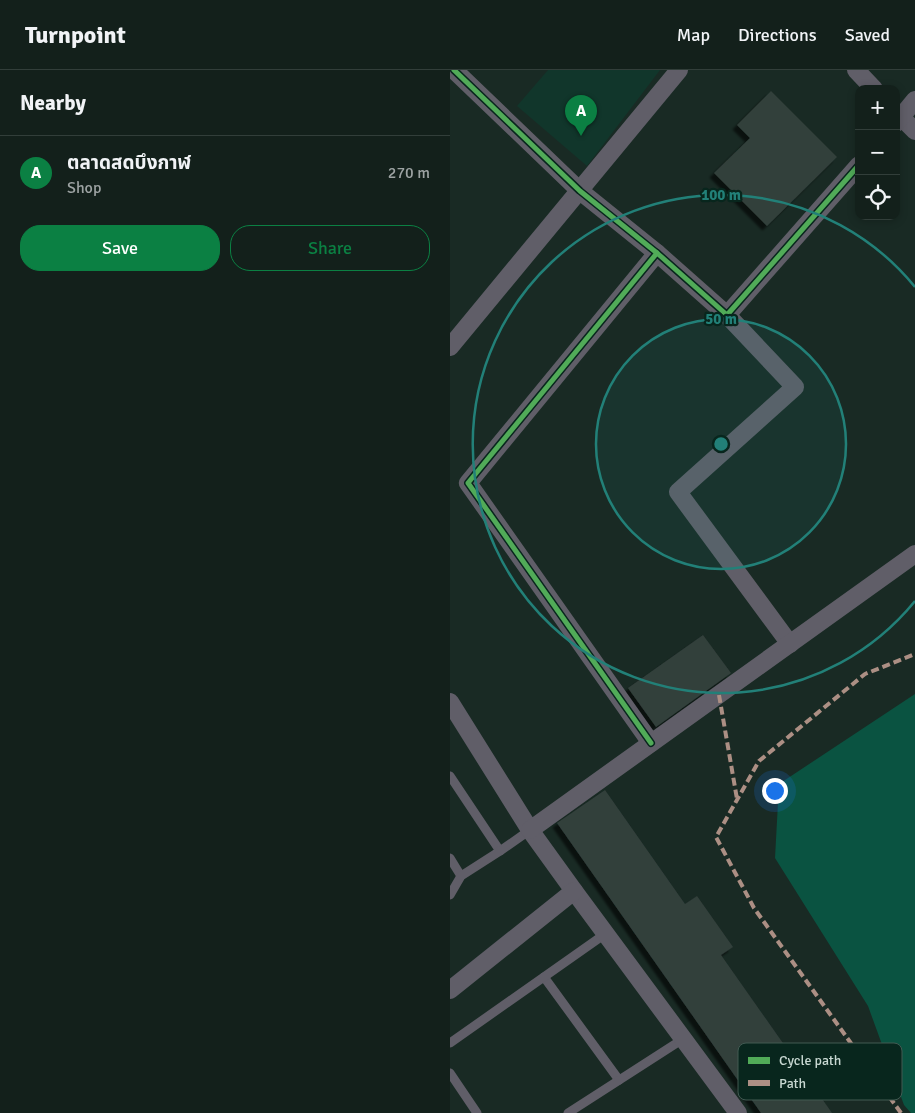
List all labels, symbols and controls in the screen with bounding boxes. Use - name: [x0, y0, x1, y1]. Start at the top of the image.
- text: Turnpoint: [25, 20, 126, 50]
- text: Map: [677, 24, 710, 46]
- text: Directions: [738, 24, 817, 46]
- text: Saved: [845, 24, 890, 46]
- map controls: [855, 85, 900, 220]
- button: +: [855, 85, 900, 130]
- text: Nearby: [20, 90, 86, 116]
- pin: A: [565, 95, 597, 136]
- button: −: [855, 130, 900, 175]
- text: ตลาดสดบึงกาฬ: [67, 151, 191, 175]
- text: A: [31, 163, 41, 183]
- text: 270 m: [388, 163, 430, 183]
- button: locate: [855, 175, 900, 220]
- text: Shop: [67, 178, 101, 198]
- text: 100 m: [701, 186, 741, 204]
- button: Save: [20, 225, 220, 271]
- button: Share: [230, 225, 430, 271]
- text: 50 m: [705, 310, 737, 328]
- centre of rings: [712, 435, 730, 453]
- your location: [762, 778, 788, 804]
- legend: [738, 1043, 902, 1100]
- text: Cycle path: [779, 1052, 841, 1069]
- text: Path: [779, 1075, 806, 1092]

